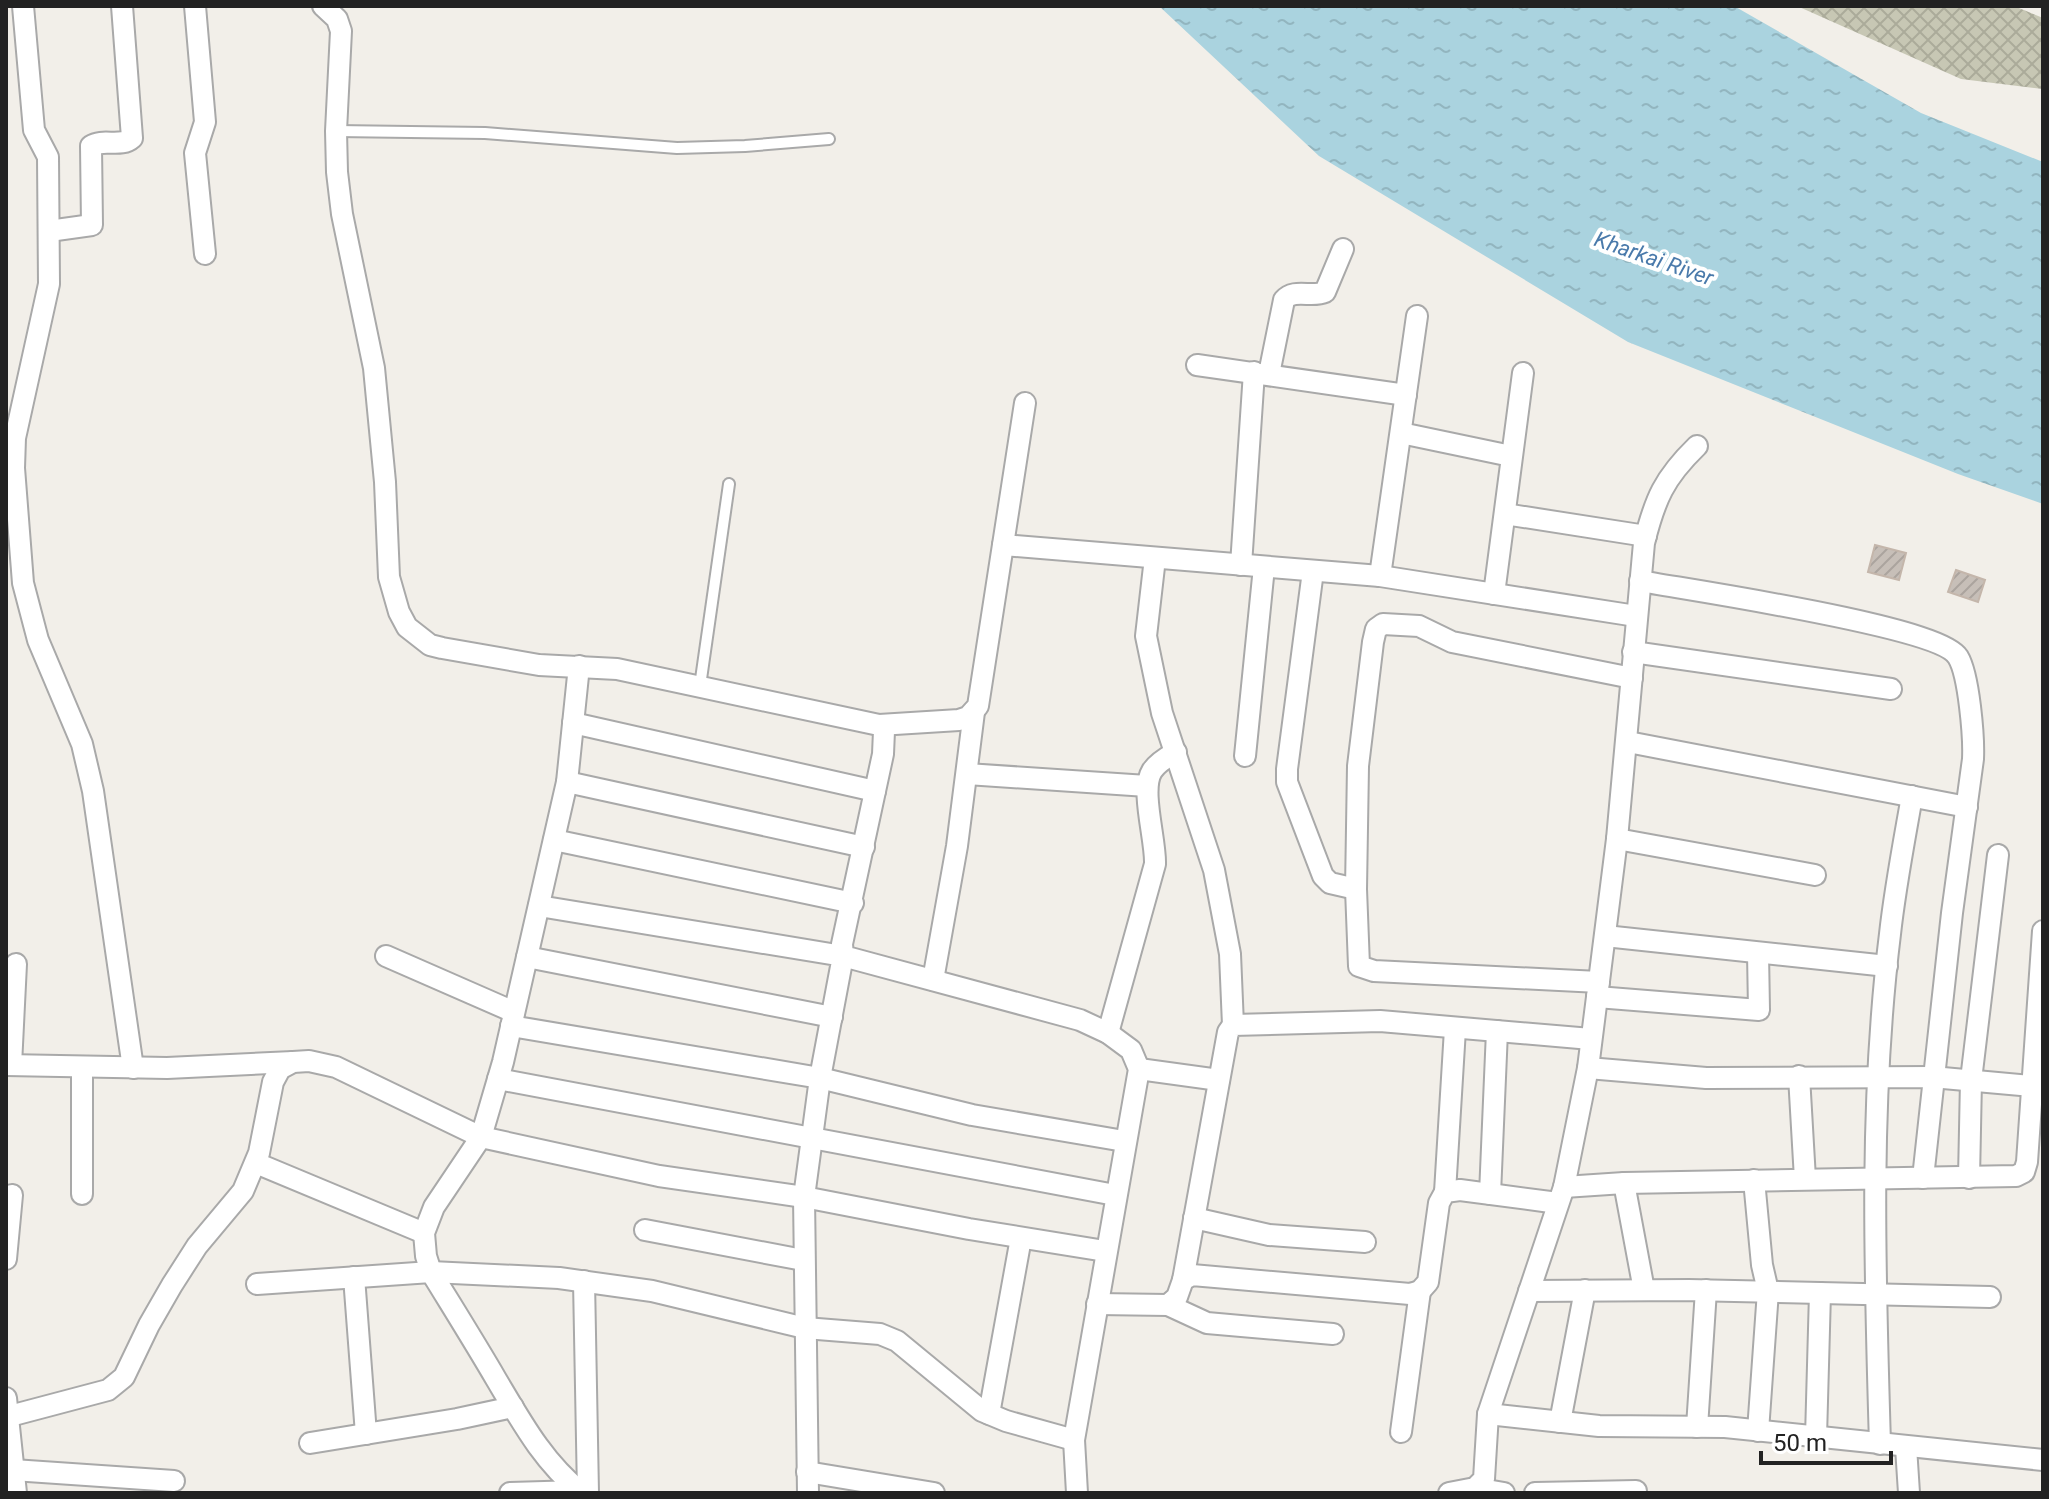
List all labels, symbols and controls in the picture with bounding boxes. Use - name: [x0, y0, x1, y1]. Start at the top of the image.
- water label: Kharkai River: [1591, 226, 1717, 291]
- scale bar: [1761, 1415, 1891, 1465]
- text: 50 m: [1773, 1429, 1827, 1457]

